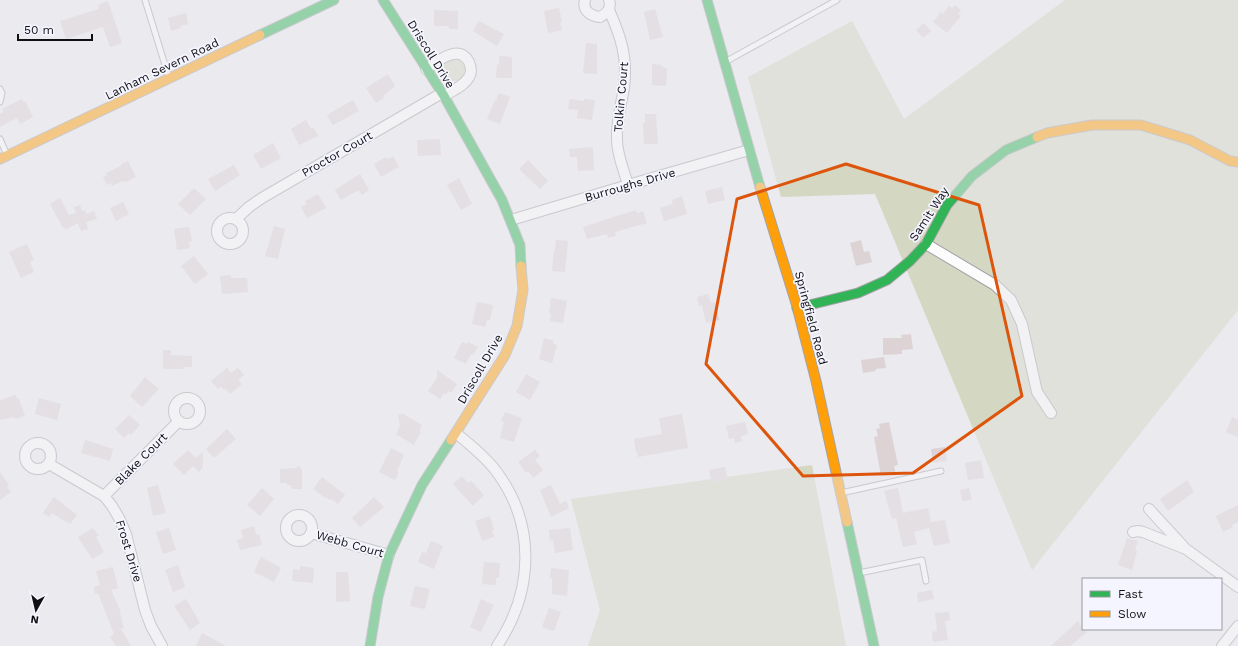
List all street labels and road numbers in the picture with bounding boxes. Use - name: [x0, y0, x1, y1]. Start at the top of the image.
- street label: Driscoll Drive: [404, 17, 458, 91]
- street label: Lanham Severn Road: [103, 35, 221, 103]
- street label: Tolkin Court: [611, 61, 631, 133]
- street label: Proctor Court: [299, 128, 375, 180]
- street label: Burroughs Drive: [583, 165, 677, 205]
- street label: Samit Way: [906, 184, 952, 244]
- street label: Springfield Road: [792, 270, 830, 366]
- street label: Driscoll Drive: [454, 332, 506, 406]
- street label: Blake Court: [112, 430, 170, 488]
- street label: Frost Drive: [113, 518, 145, 584]
- street label: Webb Court: [315, 528, 385, 560]

